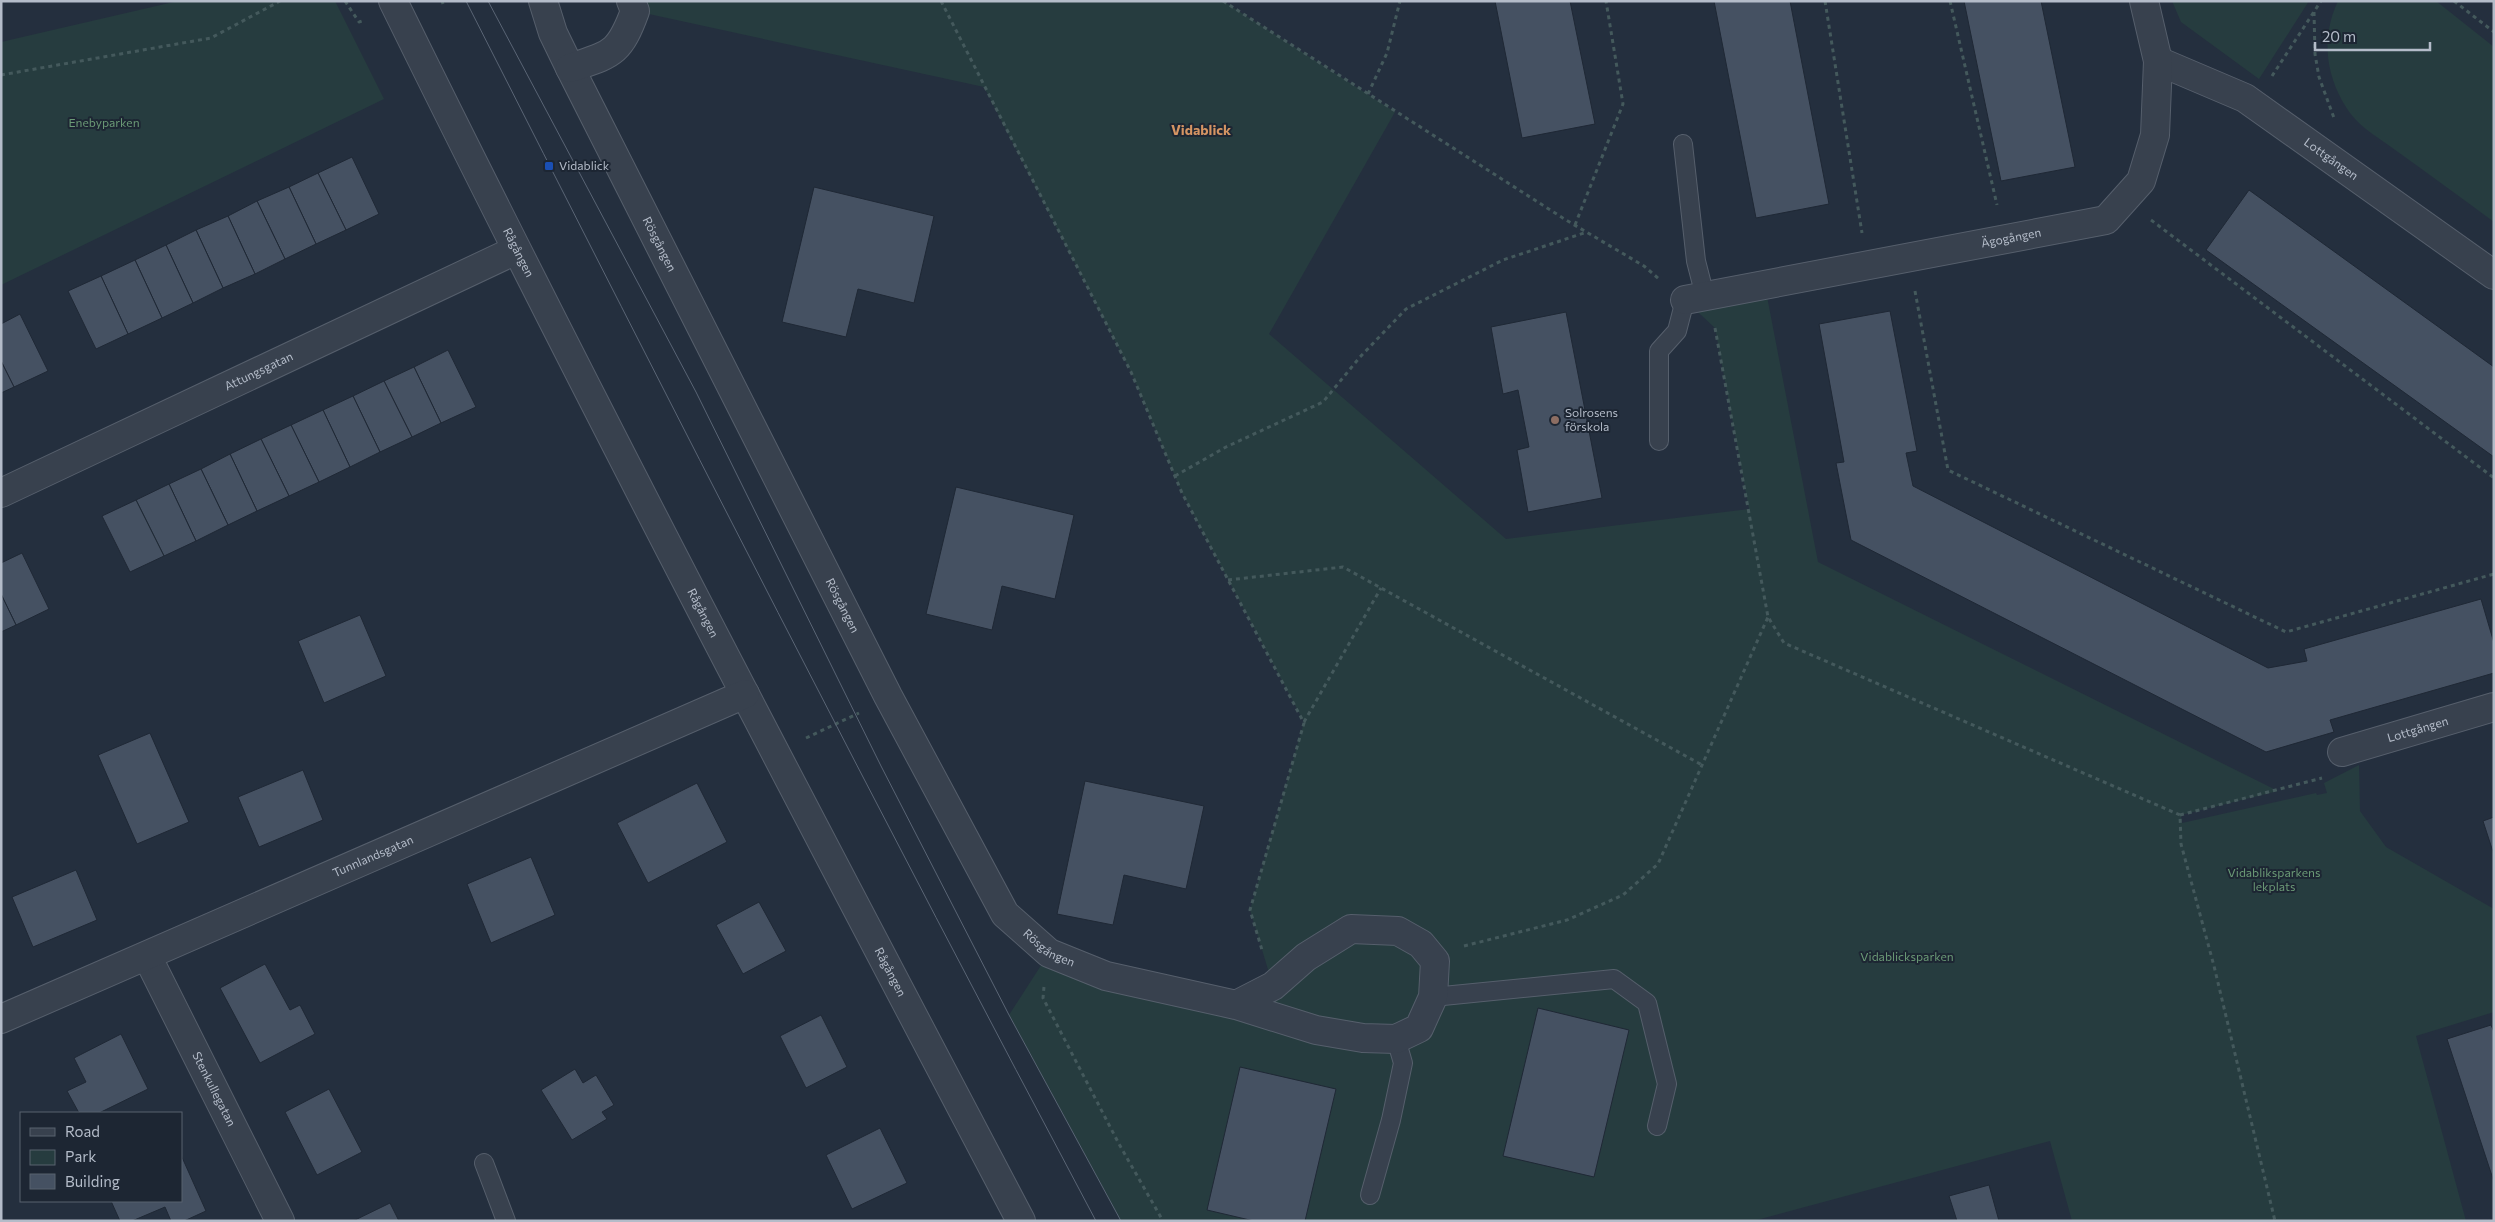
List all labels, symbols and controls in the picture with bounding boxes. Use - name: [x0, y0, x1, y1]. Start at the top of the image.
- scale bar: [2315, 20, 2430, 52]
- text: 20 m: [2322, 27, 2356, 45]
- park label: Enebyparken: [68, 115, 140, 129]
- district label: Vidablick: [1171, 121, 1231, 138]
- street label: Lottgången: [2302, 134, 2361, 182]
- place label: Vidablick: [559, 158, 610, 172]
- marker: Vidablick: [543, 160, 555, 172]
- street label: Rösgången: [640, 214, 680, 273]
- street label: Ägogången: [1980, 224, 2042, 250]
- street label: Rågången: [501, 225, 537, 279]
- street label: Attungsgatan: [222, 348, 295, 393]
- place label: Solrosens förskola: [1565, 405, 1618, 433]
- marker: Solrosens förskola: [1549, 414, 1561, 426]
- street label: Rösgången: [823, 575, 863, 635]
- street label: Rågången: [685, 586, 722, 640]
- street label: Lottgången: [2385, 713, 2450, 744]
- street label: Tunnlandsgatan: [330, 832, 415, 879]
- park label: Vidabliksparkens lekplats: [2228, 865, 2320, 893]
- street label: Rösgången: [1021, 926, 1077, 969]
- street label: Rågången: [872, 945, 910, 999]
- park label: Vidablicksparken: [1860, 949, 1954, 963]
- street label: Stenkullegatan: [190, 1049, 239, 1128]
- legend: [20, 1112, 182, 1202]
- text: Road: [65, 1122, 100, 1140]
- text: Park: [65, 1147, 96, 1165]
- text: Building: [65, 1172, 120, 1190]

